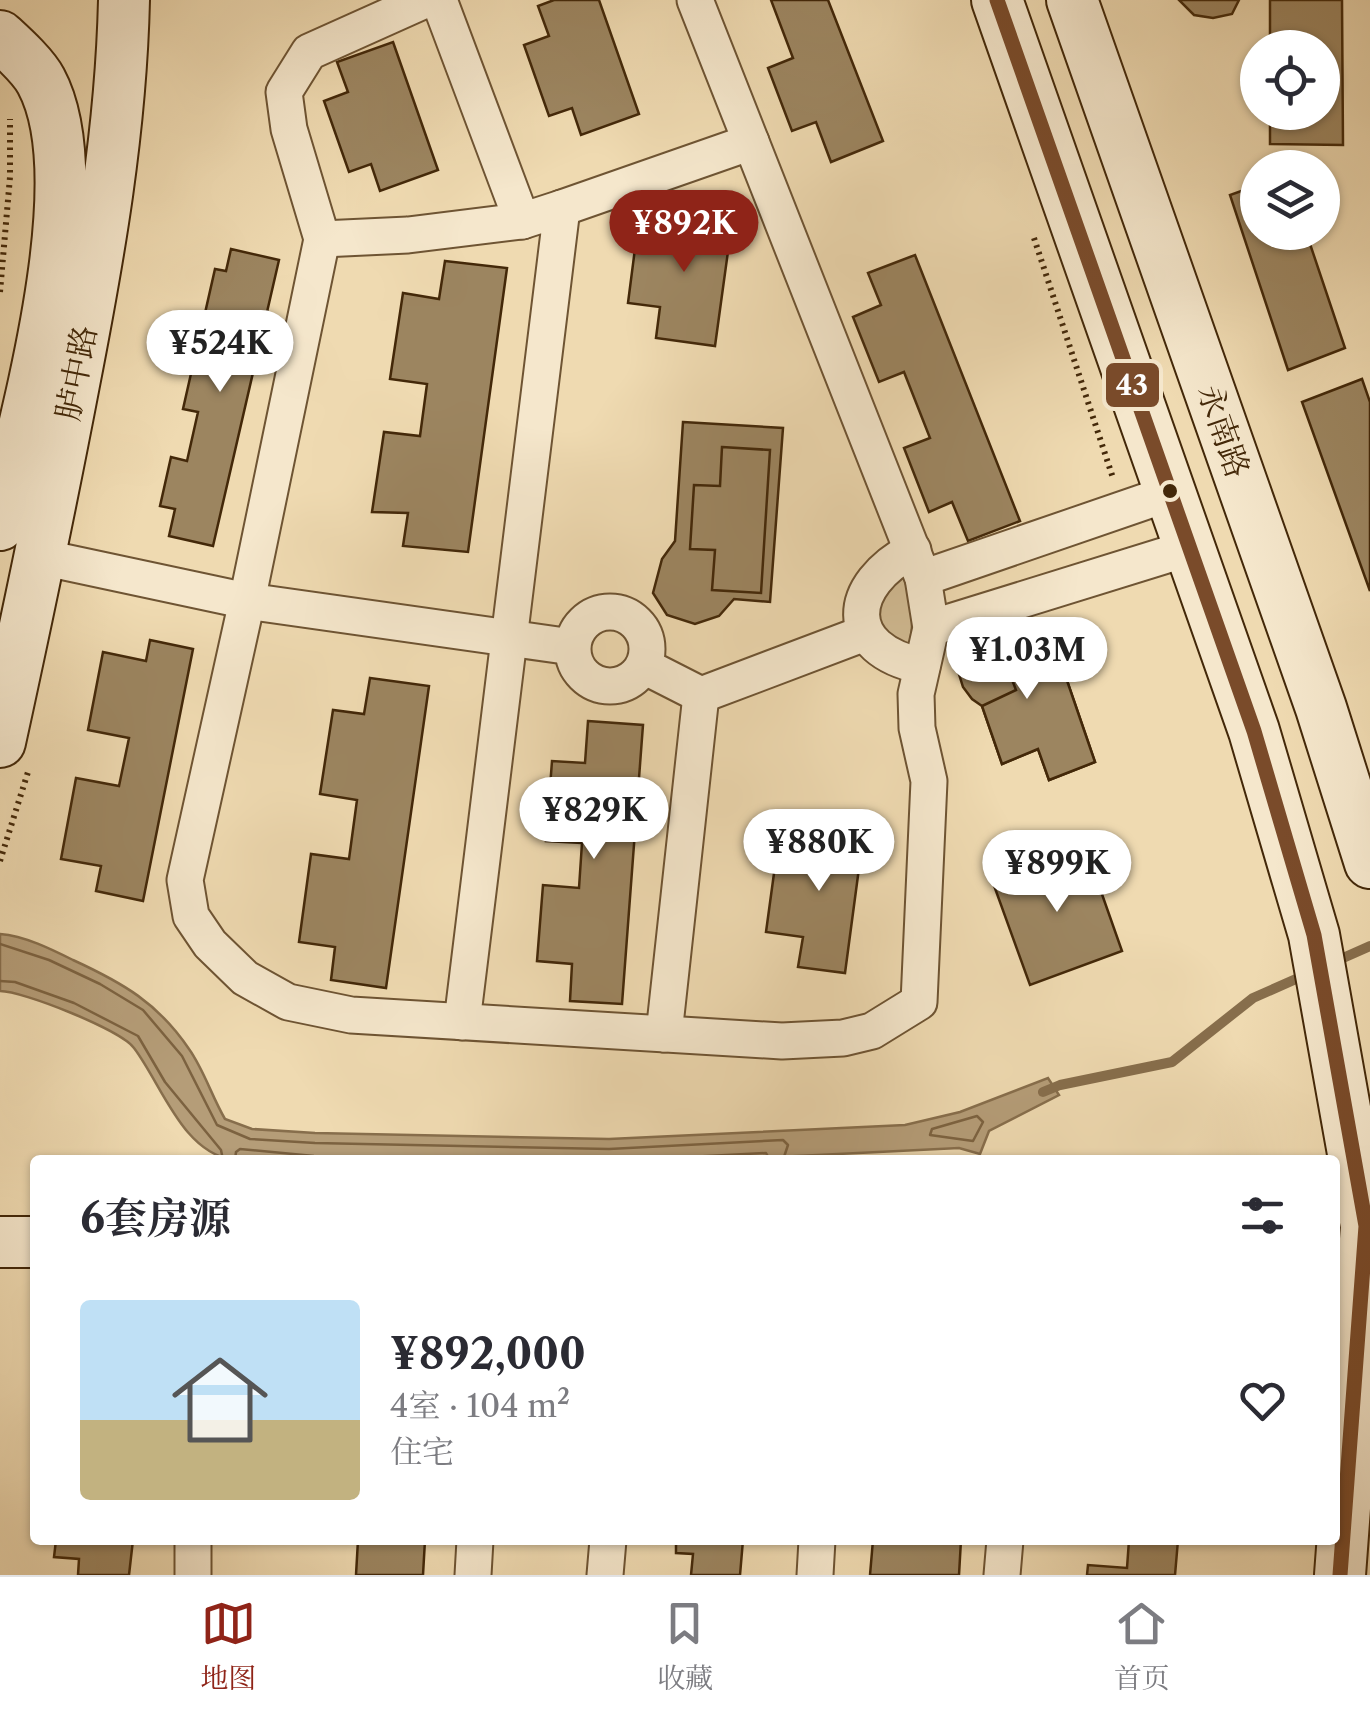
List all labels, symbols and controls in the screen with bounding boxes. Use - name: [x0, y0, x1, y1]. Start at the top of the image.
- map controls: [1240, 30, 1340, 250]
- button: locate: [1240, 30, 1340, 130]
- button: layers: [1240, 150, 1340, 250]
- pin: ¥892K: [614, 190, 754, 275]
- text: ¥892K: [631, 203, 737, 242]
- pin: ¥524K: [150, 310, 290, 395]
- street label: 胪中路: [48, 322, 104, 424]
- text: ¥524K: [168, 323, 272, 362]
- line badge: 43: [1104, 361, 1161, 409]
- text: 43: [1116, 368, 1148, 402]
- street label: 永南路: [1190, 379, 1258, 483]
- unlabelled marker: [1160, 481, 1180, 501]
- pin: ¥1.03M: [946, 617, 1108, 702]
- text: ¥1.03M: [968, 630, 1086, 669]
- pin: ¥829K: [524, 777, 664, 862]
- text: ¥829K: [541, 790, 647, 829]
- pin: ¥880K: [749, 809, 889, 894]
- text: ¥880K: [765, 822, 873, 861]
- pin: ¥899K: [987, 830, 1127, 915]
- text: ¥899K: [1004, 843, 1110, 882]
- icon: filters: [1235, 1188, 1290, 1243]
- text: 6套房源: [80, 1192, 231, 1244]
- text: ¥892,000: [390, 1328, 586, 1380]
- icon: home: [160, 1340, 280, 1460]
- icon: heart: [1235, 1373, 1290, 1428]
- text: 4室 · 104 m²: [390, 1386, 570, 1425]
- text: 住宅: [390, 1432, 454, 1471]
- tab: 地图: [200, 1596, 256, 1696]
- tab: 收藏: [657, 1596, 713, 1696]
- tab: 首页: [1114, 1596, 1170, 1696]

